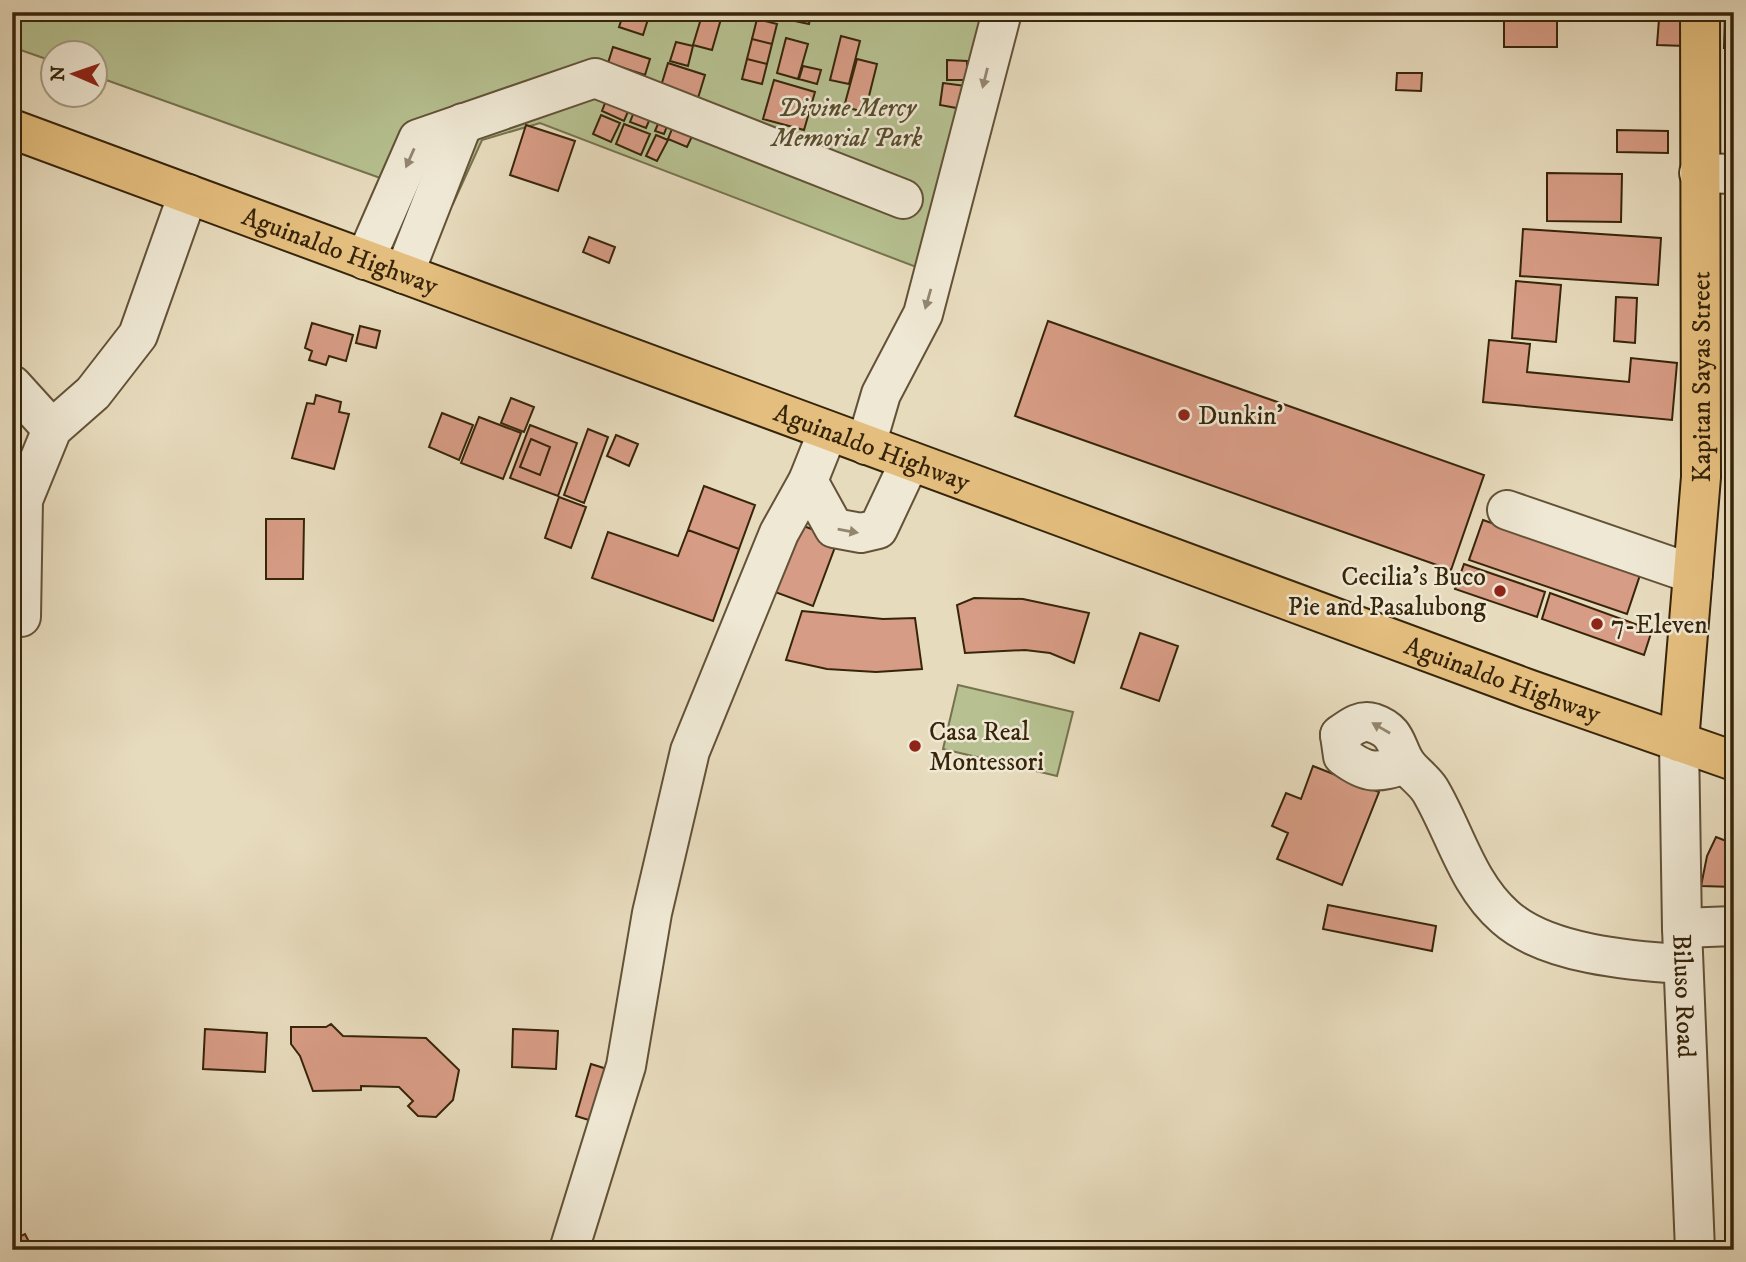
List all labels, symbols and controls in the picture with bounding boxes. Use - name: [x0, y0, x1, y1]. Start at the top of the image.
- north arrow: [38, 38, 108, 108]
- text: N: [47, 65, 70, 82]
- one-way arrow: [979, 68, 990, 90]
- park label: Divine Mercy Memorial Park: [770, 92, 923, 155]
- one-way arrow: [404, 148, 416, 168]
- street label: Aguinaldo Highway: [237, 200, 443, 303]
- street label: Kapitan Sayas Street: [1686, 271, 1719, 483]
- one-way arrow: [922, 288, 932, 309]
- street label: Aguinaldo Highway: [769, 397, 975, 500]
- place label: Dunkin': [1198, 400, 1283, 433]
- marker: Dunkin': [1176, 407, 1192, 423]
- one-way arrow: [837, 526, 859, 537]
- place label: Cecilia's Buco Pie and Pasalubong: [1288, 561, 1486, 624]
- marker: Cecilia's Buco Pie and Pasalubong: [1492, 583, 1508, 599]
- place label: 7-Eleven: [1611, 609, 1708, 642]
- marker: 7-Eleven: [1589, 616, 1605, 632]
- street label: Aguinaldo Highway: [1399, 630, 1606, 731]
- place label: Casa Real Montessori: [929, 716, 1044, 779]
- one-way arrow: [1370, 723, 1390, 735]
- marker: Casa Real Montessori: [907, 738, 923, 754]
- street label: Biluso Road: [1664, 933, 1702, 1059]

